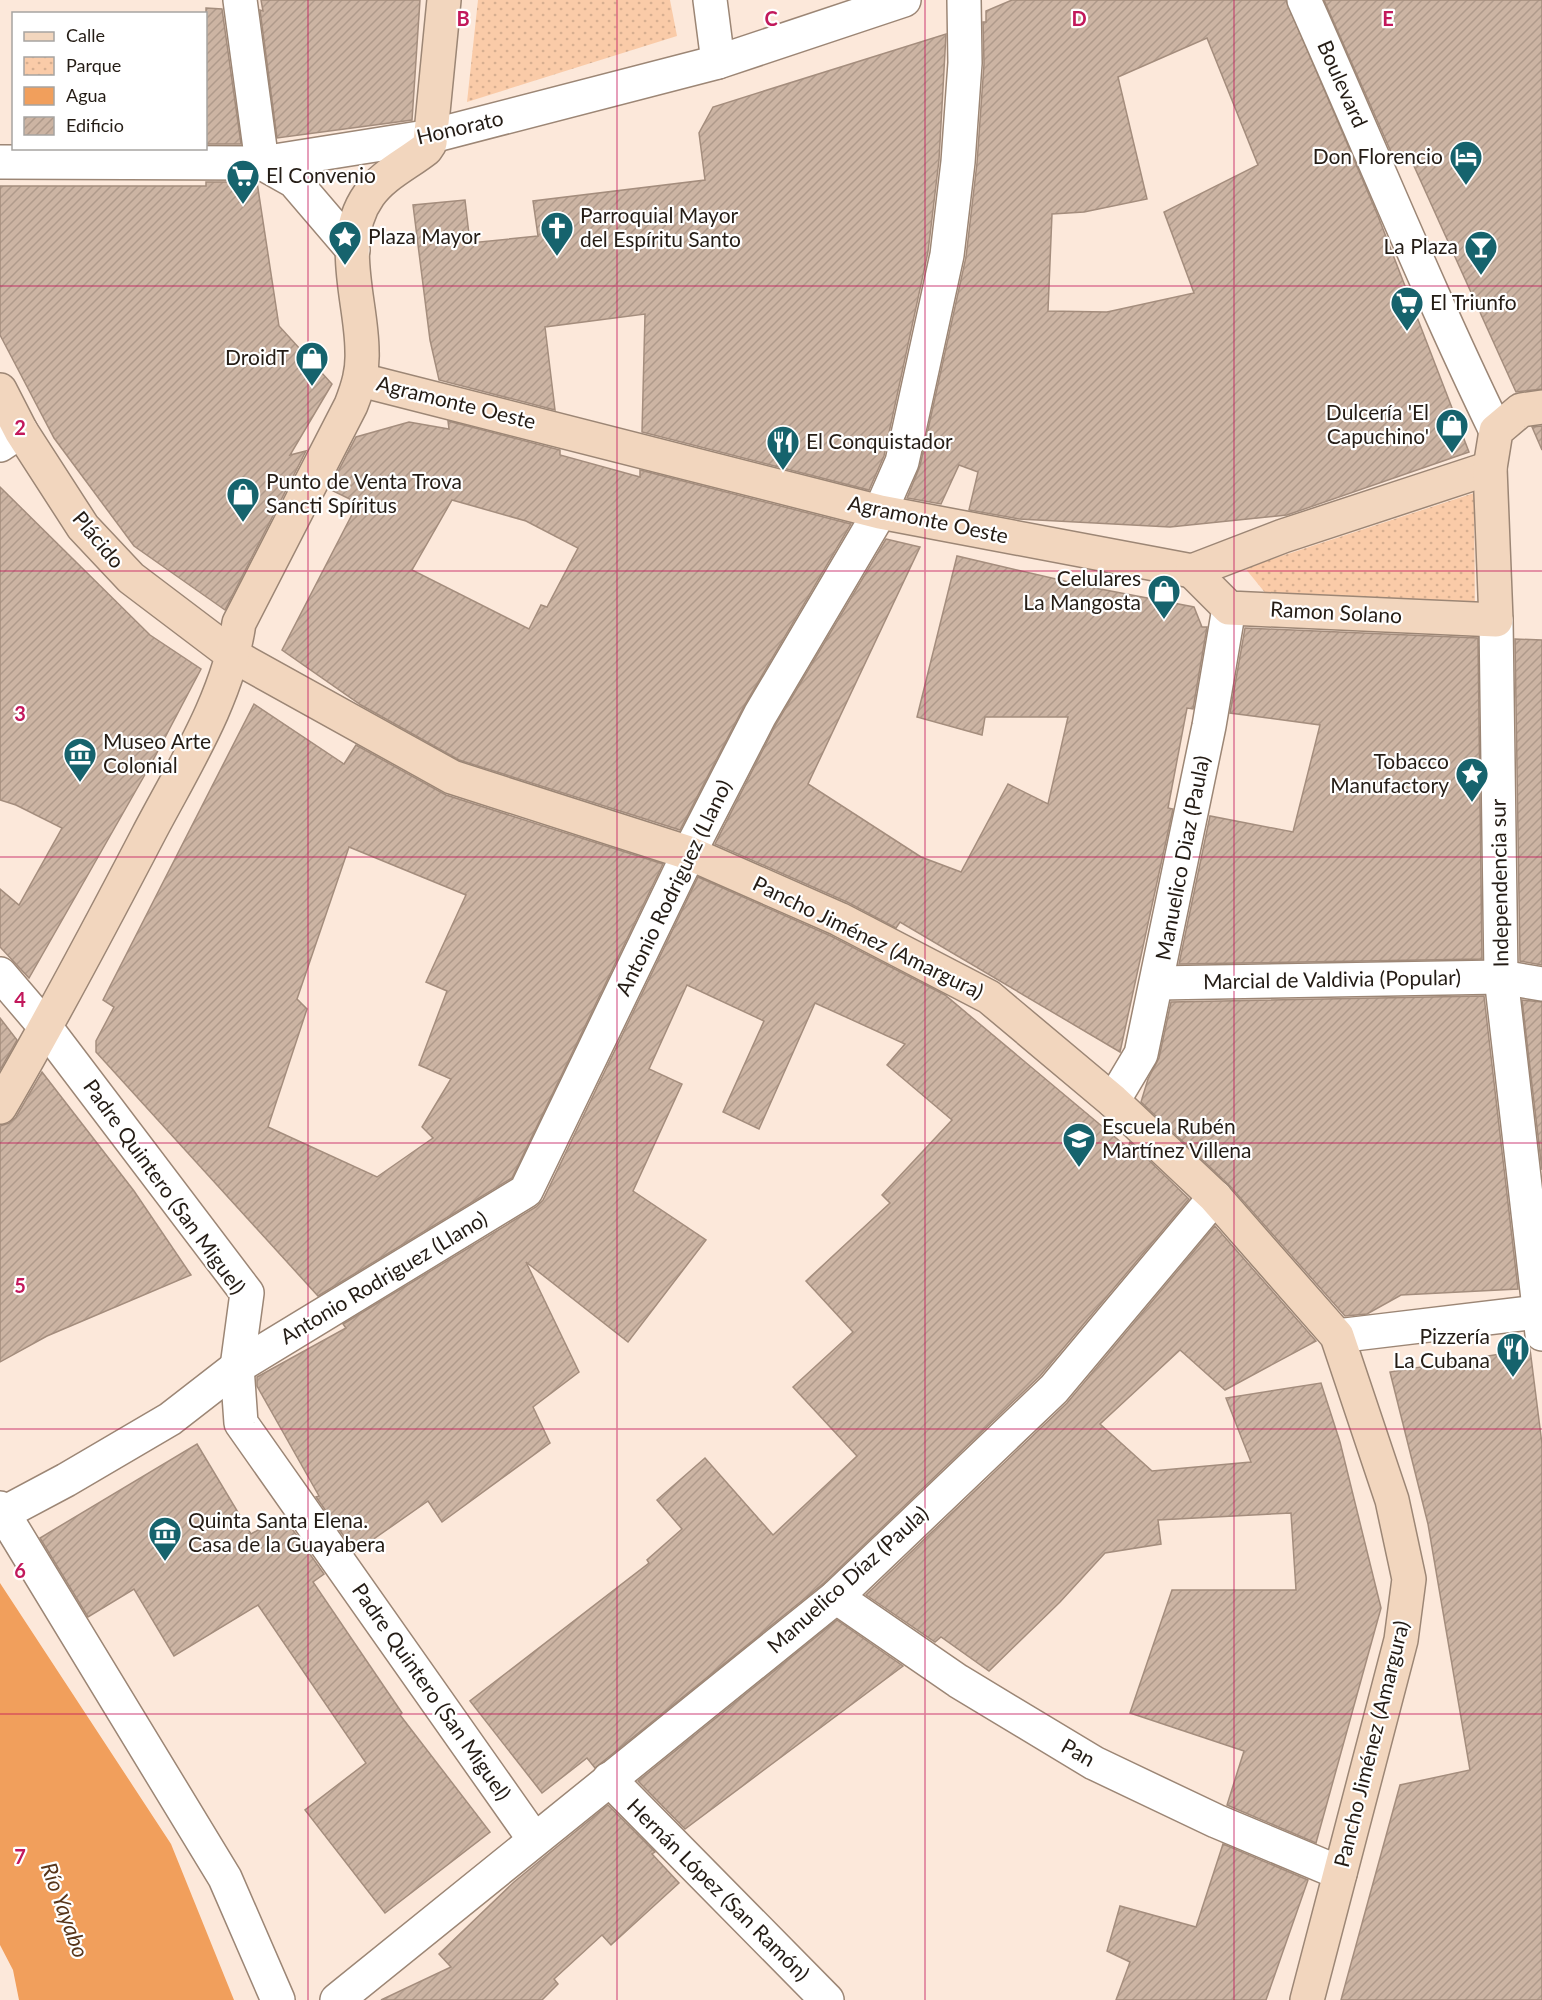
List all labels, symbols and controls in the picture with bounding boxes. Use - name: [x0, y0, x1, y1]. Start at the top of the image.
- text: B: [456, 6, 470, 30]
- text: C: [764, 6, 778, 30]
- text: D: [1071, 6, 1087, 30]
- text: E: [1382, 6, 1394, 30]
- legend: [12, 12, 207, 150]
- text: Calle: [66, 24, 105, 46]
- street label: Boulevard: [1313, 36, 1374, 131]
- text: Parque: [66, 54, 121, 76]
- text: Agua: [66, 84, 107, 106]
- street label: Honorato: [414, 104, 506, 149]
- text: Edificio: [66, 114, 124, 136]
- hotel icon: Don Florencio: [1448, 139, 1484, 186]
- place label: Don Florencio: [1313, 143, 1443, 168]
- supermarket icon: El Convenio: [225, 158, 261, 205]
- place label: El Convenio: [266, 162, 376, 187]
- place label: Parroquial Mayor del Espíritu Santo: [580, 202, 741, 251]
- church icon: Parroquial Mayor del Espíritu Santo: [539, 210, 575, 257]
- place icon: Plaza Mayor: [327, 219, 363, 266]
- place label: Plaza Mayor: [368, 223, 481, 248]
- bar icon: La Plaza: [1463, 229, 1499, 276]
- place label: La Plaza: [1384, 233, 1458, 258]
- supermarket icon: El Triunfo: [1389, 285, 1425, 332]
- place label: El Triunfo: [1430, 289, 1517, 314]
- shop icon: DroidT: [294, 340, 330, 387]
- place label: DroidT: [225, 344, 290, 369]
- street label: Agramonte Oeste: [374, 370, 539, 433]
- place label: Dulcería 'El Capuchino': [1326, 399, 1429, 448]
- shop icon: Dulcería 'El Capuchino': [1434, 407, 1470, 454]
- text: 2: [14, 415, 26, 439]
- restaurant icon: El Conquistador: [765, 424, 801, 471]
- place label: El Conquistador: [806, 428, 953, 453]
- place label: Punto de Venta Trova Sancti Spíritus: [266, 468, 462, 517]
- shop icon: Punto de Venta Trova Sancti Spíritus: [225, 476, 261, 523]
- street label: Agramonte Oeste: [846, 489, 1011, 548]
- street label: Plácido: [68, 505, 130, 573]
- place label: Celulares La Mangosta: [1023, 565, 1141, 614]
- shop icon: Celulares La Mangosta: [1146, 573, 1182, 620]
- street label: Ramon Solano: [1270, 596, 1403, 627]
- text: 3: [14, 701, 26, 725]
- place label: Museo Arte Colonial: [103, 728, 211, 777]
- museum icon: Museo Arte Colonial: [62, 736, 98, 783]
- place label: Tobacco Manufactory: [1330, 748, 1449, 797]
- street label: Manuelico Diaz (Paula): [1149, 753, 1214, 962]
- place icon: Tobacco Manufactory: [1454, 756, 1490, 803]
- street label: Antonio Rodriguez (Llano): [609, 775, 736, 999]
- street label: Independencia sur: [1485, 798, 1512, 968]
- street label: Pancho Jiménez (Amargura): [749, 870, 988, 1003]
- street label: Marcial de Valdivia (Popular): [1203, 964, 1461, 993]
- text: 4: [14, 987, 26, 1011]
- street label: Padre Quintero (San Miguel): [79, 1074, 252, 1298]
- place label: Escuela Rubén Martínez Villena: [1102, 1113, 1252, 1162]
- school or university icon: Escuela Rubén Martínez Villena: [1061, 1121, 1097, 1168]
- street label: Antonio Rodriguez (Llano): [275, 1205, 491, 1348]
- text: 5: [14, 1273, 26, 1297]
- place label: Pizzería La Cubana: [1393, 1323, 1490, 1372]
- restaurant icon: Pizzería La Cubana: [1495, 1331, 1531, 1378]
- street label: Manuelico Díaz (Paula): [761, 1500, 933, 1658]
- place label: Quinta Santa Elena. Casa de la Guayabera: [188, 1507, 385, 1556]
- museum icon: Quinta Santa Elena. Casa de la Guayabera: [147, 1515, 183, 1562]
- text: 6: [14, 1558, 26, 1582]
- street label: Padre Quintero (San Miguel): [348, 1578, 517, 1804]
- street label: Pancho Jiménez (Amargura): [1328, 1618, 1413, 1870]
- street label: Pan: [1058, 1732, 1100, 1771]
- street label: Hernán López (San Ramón): [623, 1793, 815, 1985]
- text: 7: [14, 1844, 26, 1868]
- water label: Río Yayabo: [36, 1858, 95, 1961]

